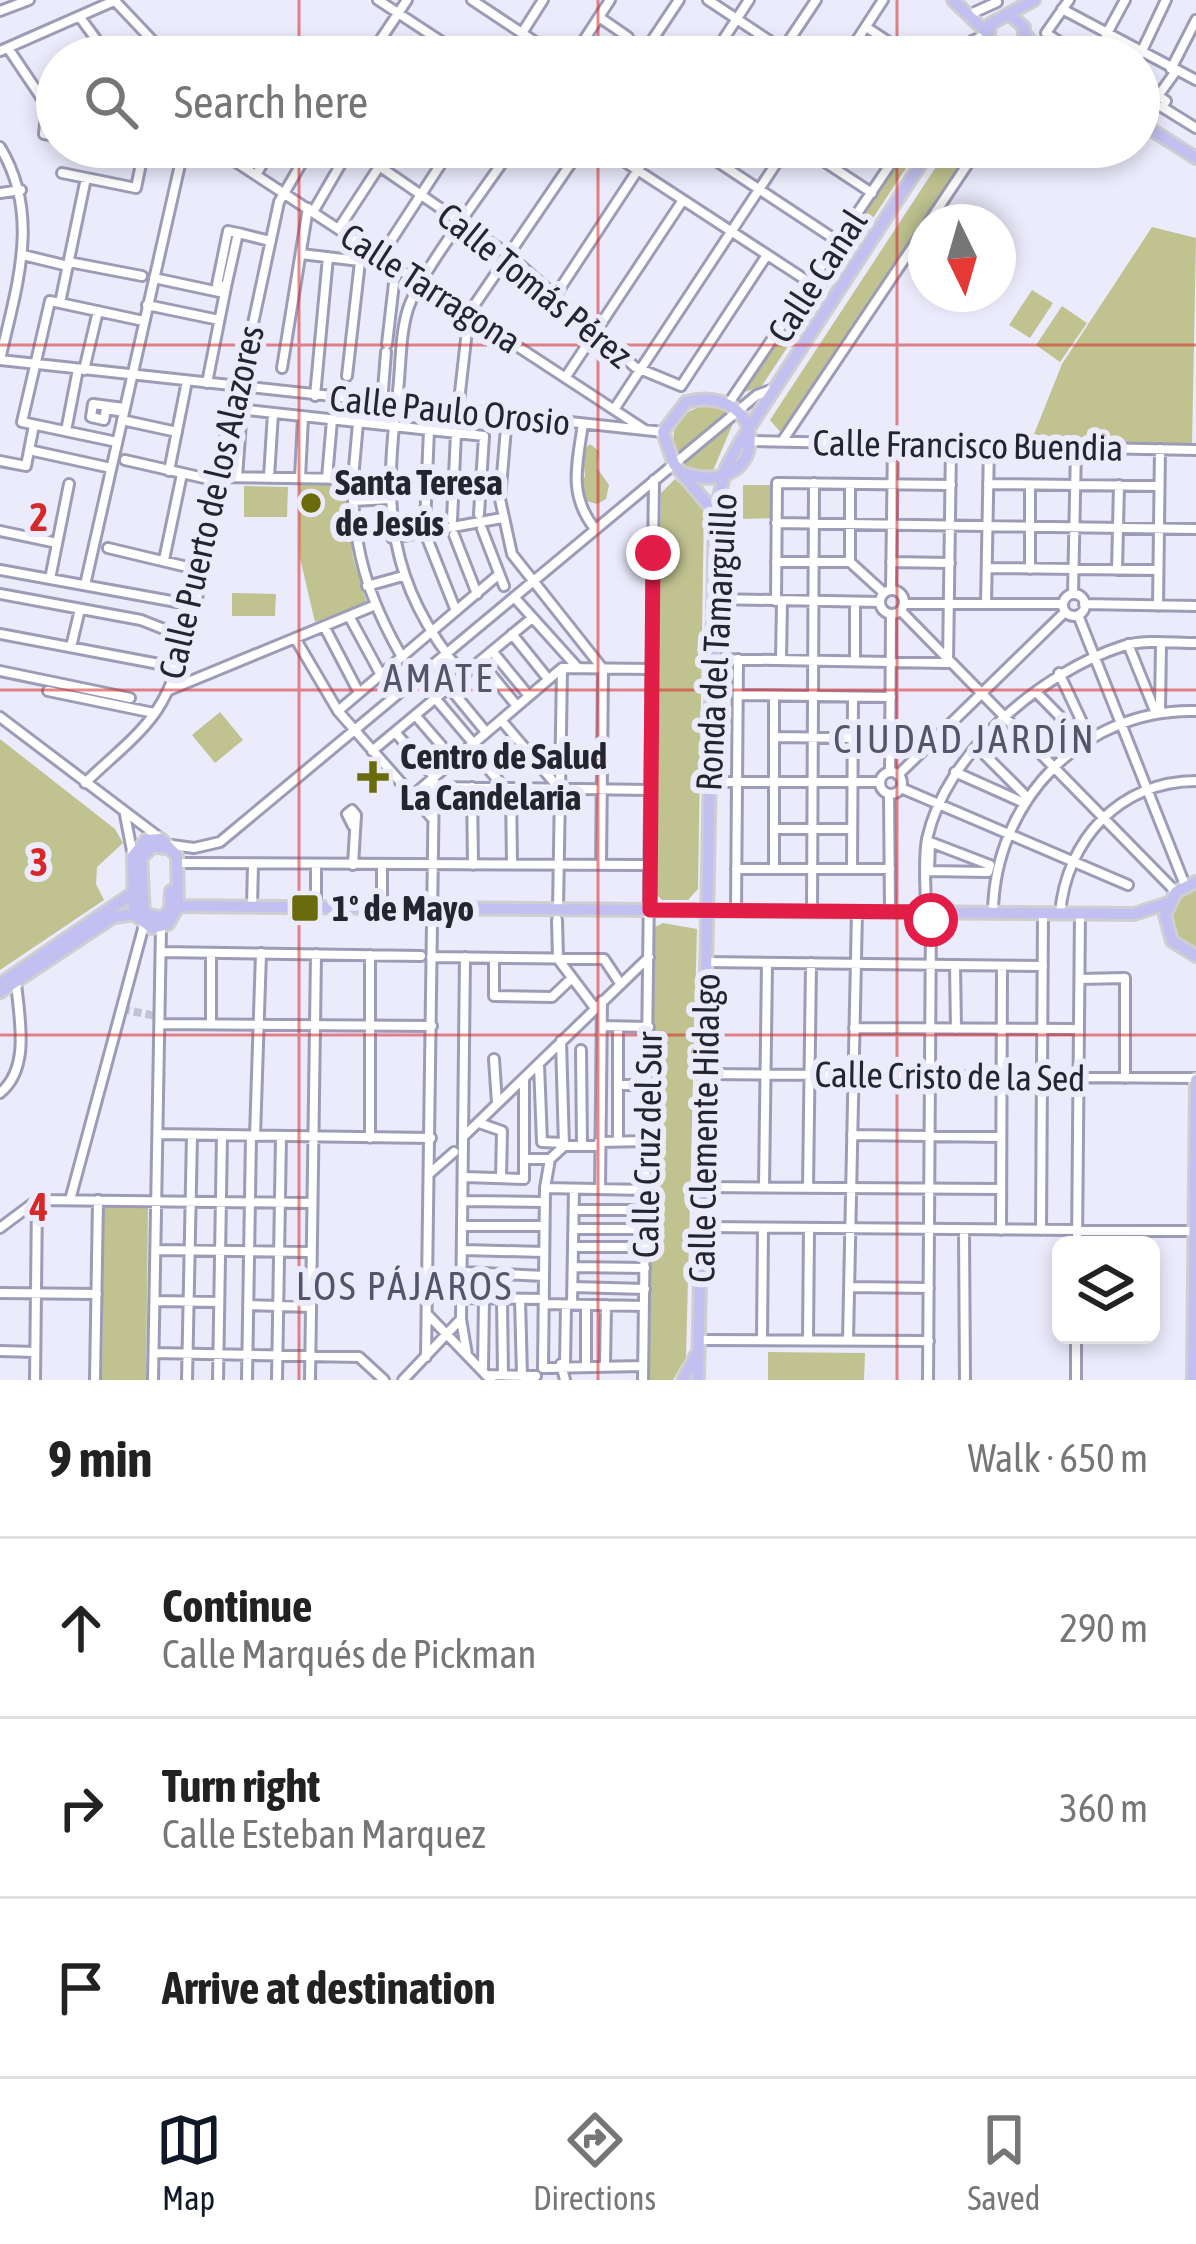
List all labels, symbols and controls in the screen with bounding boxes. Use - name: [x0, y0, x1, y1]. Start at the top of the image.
- search box: [36, 36, 1160, 168]
- icon: search: [78, 69, 144, 135]
- text: Search here: [174, 76, 368, 128]
- street label: Calle Tomás Pérez: [430, 194, 640, 376]
- street label: Calle Canal: [759, 201, 876, 350]
- north arrow: [908, 204, 1016, 312]
- street label: Calle Tarragona: [333, 214, 529, 362]
- street label: Calle Puerto de los Alazores: [150, 321, 272, 683]
- street label: Calle Paulo Orosio: [328, 376, 572, 444]
- street label: Calle Francisco Buendia: [812, 421, 1124, 469]
- place label: Santa Teresa de Jesús: [335, 461, 503, 544]
- marker: Santa Teresa de Jesús: [298, 490, 324, 516]
- street label: Ronda del Tamarguillo: [687, 492, 745, 792]
- text: 2: [30, 495, 48, 539]
- route end: [626, 526, 680, 580]
- district label: AMATE: [383, 656, 495, 700]
- district label: CIUDAD JARDÍN: [833, 717, 1097, 761]
- place label: Centro de Salud La Candelaria: [400, 735, 607, 818]
- marker: Centro de Salud La Candelaria: [357, 761, 389, 793]
- text: 3: [30, 840, 48, 884]
- place label: 1º de Mayo: [332, 887, 474, 929]
- marker: 1º de Mayo: [289, 892, 321, 924]
- route start: [904, 893, 958, 947]
- street label: Calle Clemente Hidalgo: [680, 973, 728, 1283]
- street label: Calle Cruz del Sur: [624, 1030, 670, 1258]
- street label: Calle Cristo de la Sed: [814, 1053, 1086, 1099]
- text: 4: [29, 1185, 48, 1229]
- map controls: [1052, 1236, 1160, 1344]
- button: layers: [1052, 1236, 1160, 1344]
- district label: LOS PÁJAROS: [296, 1264, 514, 1308]
- text: 9 min: [48, 1429, 152, 1488]
- text: Walk · 650 m: [968, 1436, 1148, 1480]
- text: Continue: [162, 1580, 313, 1632]
- icon: ahead: [48, 1595, 114, 1661]
- text: 290 m: [1060, 1606, 1148, 1650]
- text: Calle Marqués de Pickman: [162, 1632, 536, 1676]
- text: Turn right: [162, 1760, 320, 1812]
- icon: right: [48, 1775, 114, 1841]
- text: 360 m: [1060, 1786, 1148, 1830]
- text: Calle Esteban Marquez: [162, 1812, 486, 1856]
- icon: arrive: [48, 1955, 114, 2021]
- text: Arrive at destination: [162, 1962, 496, 2014]
- tab: Map: [156, 2107, 222, 2217]
- tab: Directions: [533, 2107, 656, 2217]
- tab: Saved: [967, 2107, 1040, 2217]

